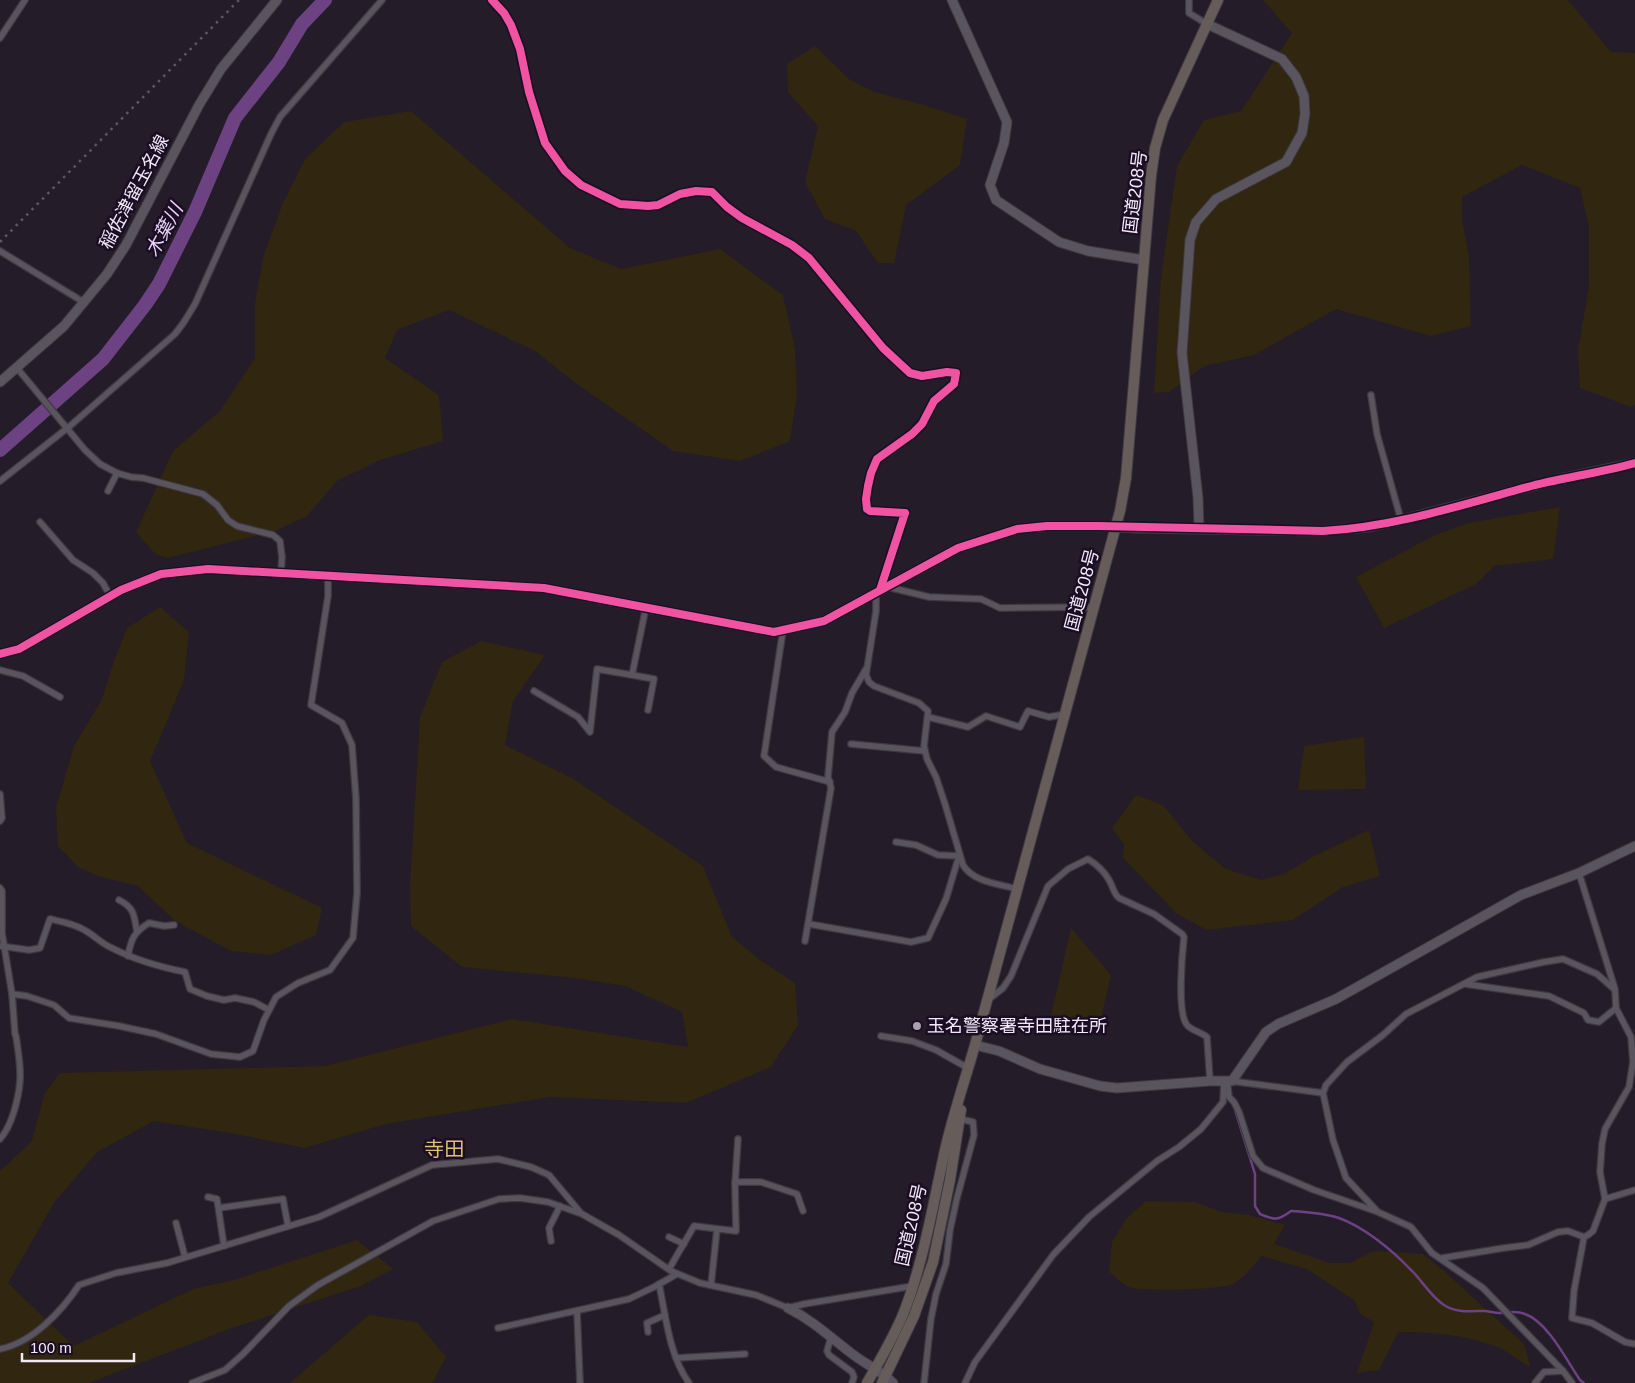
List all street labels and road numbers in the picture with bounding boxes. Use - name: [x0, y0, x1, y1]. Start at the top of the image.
- street label: 稲佐津留玉名線: [96, 132, 172, 252]
- street label: 国道208号: [1120, 149, 1150, 235]
- street label: 国道208号: [1061, 547, 1103, 633]
- street label: 国道208号: [892, 1182, 930, 1268]

